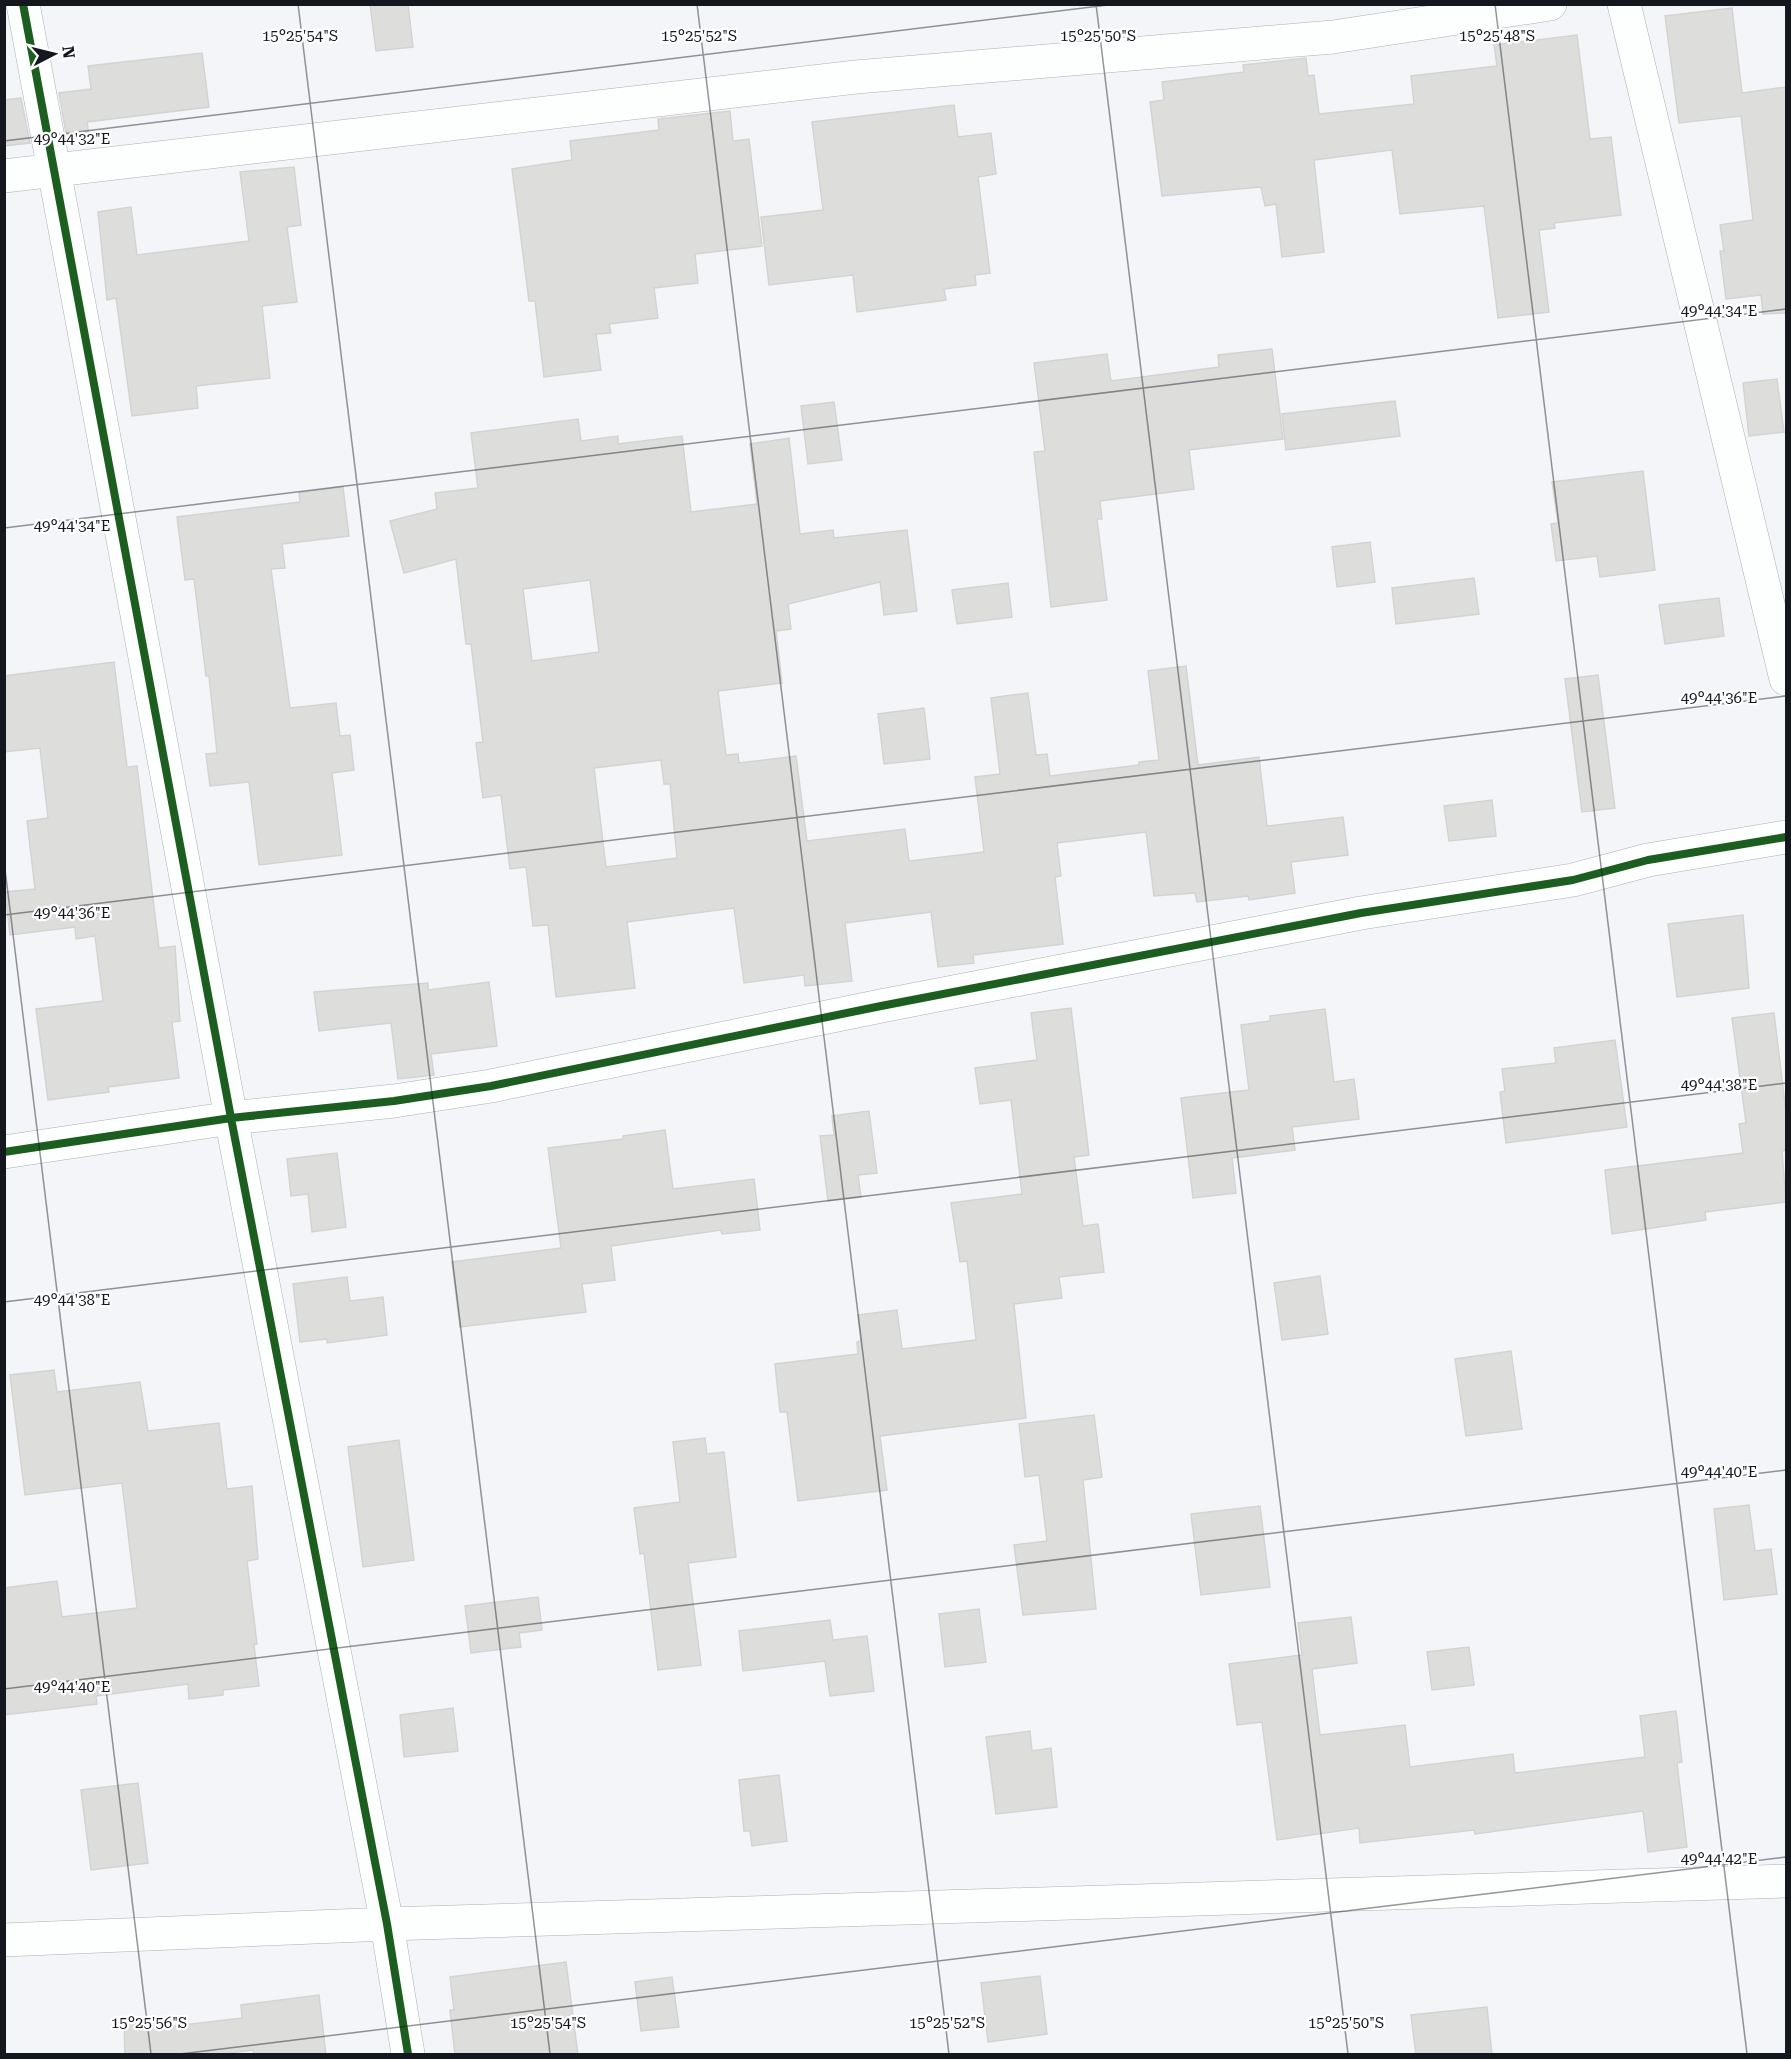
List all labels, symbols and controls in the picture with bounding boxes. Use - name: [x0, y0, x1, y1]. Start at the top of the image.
- north arrow: [24, 24, 84, 84]
- text: 15°25'54"S: [262, 27, 338, 45]
- text: 15°25'52"S: [661, 27, 737, 45]
- text: 15°25'50"S: [1060, 27, 1136, 45]
- text: 15°25'48"S: [1459, 27, 1535, 45]
- text: N: [58, 45, 79, 60]
- text: 49°44'32"E: [34, 130, 110, 148]
- text: 49°44'34"E: [1681, 302, 1757, 320]
- text: 49°44'34"E: [34, 517, 110, 535]
- text: 49°44'36"E: [1681, 689, 1757, 707]
- text: 49°44'36"E: [34, 904, 110, 922]
- text: 49°44'38"E: [1681, 1076, 1757, 1094]
- text: 49°44'38"E: [34, 1291, 110, 1309]
- text: 49°44'40"E: [1681, 1463, 1757, 1481]
- text: 49°44'40"E: [34, 1678, 110, 1696]
- text: 49°44'42"E: [1681, 1850, 1757, 1868]
- text: 15°25'56"S: [111, 2014, 187, 2032]
- text: 15°25'54"S: [510, 2014, 586, 2032]
- text: 15°25'52"S: [909, 2014, 985, 2032]
- text: 15°25'50"S: [1308, 2014, 1384, 2032]

